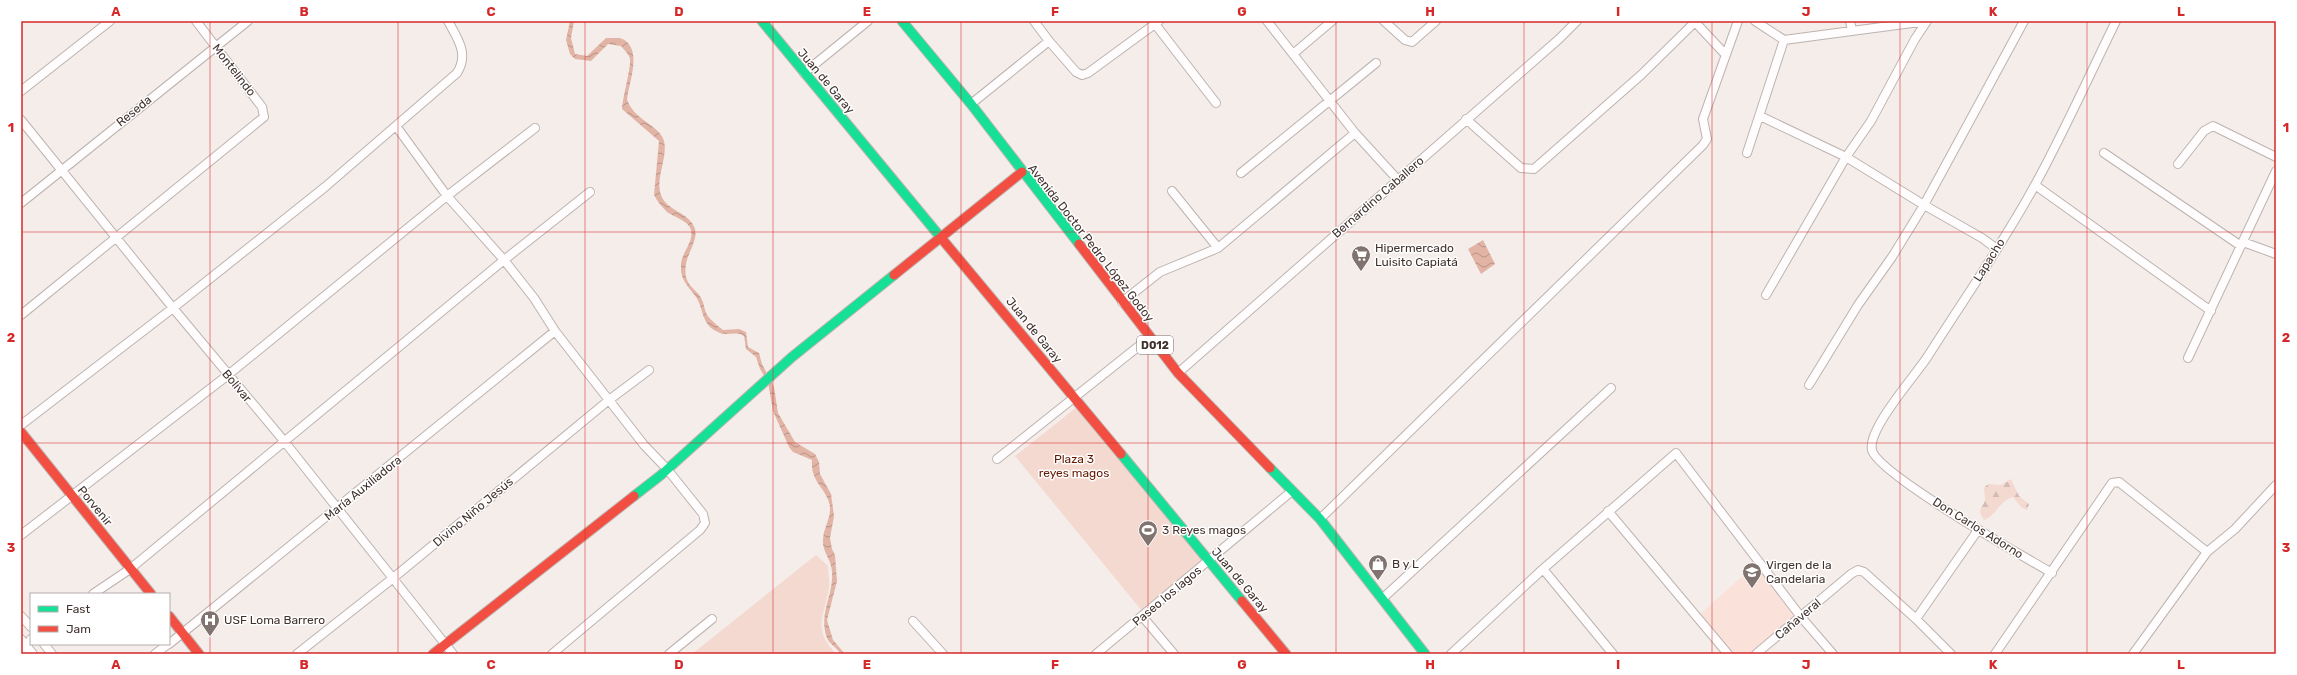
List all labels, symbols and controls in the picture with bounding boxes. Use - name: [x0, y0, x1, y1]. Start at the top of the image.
- text: A: [111, 4, 121, 19]
- text: B: [299, 4, 309, 19]
- text: C: [486, 4, 496, 19]
- text: D: [674, 4, 684, 19]
- text: E: [863, 4, 871, 19]
- text: F: [1051, 4, 1059, 19]
- text: G: [1237, 4, 1247, 19]
- text: H: [1425, 4, 1435, 19]
- text: I: [1616, 4, 1620, 19]
- text: J: [1802, 4, 1810, 19]
- text: K: [1989, 4, 1998, 19]
- text: L: [2177, 4, 2185, 19]
- street label: Montelindo: [209, 41, 259, 99]
- street label: Juan de Garay: [795, 46, 858, 117]
- street label: Reseda: [114, 93, 154, 129]
- text: 1: [8, 120, 14, 135]
- text: 1: [2283, 120, 2289, 135]
- street label: Bernardino Caballero: [1329, 153, 1427, 241]
- street label: Avenida Doctor Pedro López Godoy: [1025, 161, 1157, 325]
- street label: Lapacho: [1970, 236, 2008, 284]
- place label: Hipermercado Luisito Capiatá: [1375, 241, 1458, 269]
- supermarket icon: Hipermercado Luisito Capiatá: [1350, 244, 1372, 272]
- street label: Juan de Garay: [1003, 294, 1065, 366]
- text: 2: [7, 330, 15, 345]
- text: 2: [2282, 330, 2290, 345]
- road number: D012: [1137, 336, 1173, 354]
- street label: Bolivar: [219, 367, 255, 406]
- park label: Plaza 3 reyes magos: [1039, 452, 1109, 480]
- street label: María Auxiliadora: [322, 453, 404, 523]
- street label: Divino Niño Jesús: [430, 475, 516, 549]
- street label: Porvenir: [75, 483, 115, 529]
- street label: Don Carlos Adorno: [1930, 495, 2026, 561]
- sports icon: 3 Reyes magos: [1137, 519, 1159, 547]
- place label: 3 Reyes magos: [1162, 523, 1246, 537]
- text: 3: [7, 540, 16, 555]
- text: 3: [2282, 540, 2291, 555]
- street label: Juan de Garay: [1209, 545, 1272, 616]
- shop icon: B y L: [1367, 553, 1389, 581]
- place label: B y L: [1392, 557, 1419, 571]
- place label: Virgen de la Candelaria: [1766, 558, 1832, 586]
- school or university icon: Virgen de la Candelaria: [1741, 561, 1763, 589]
- street label: Paseo los lagos: [1130, 563, 1204, 629]
- legend: [30, 593, 170, 645]
- street label: Cañaveral: [1772, 596, 1824, 642]
- text: Fast: [66, 602, 90, 616]
- hospital icon: USF Loma Barrero: [199, 609, 221, 637]
- place label: USF Loma Barrero: [224, 613, 325, 627]
- text: Jam: [66, 622, 91, 636]
- text: A: [111, 657, 121, 672]
- text: B: [299, 657, 309, 672]
- text: C: [486, 657, 496, 672]
- text: D: [674, 657, 684, 672]
- text: E: [863, 657, 871, 672]
- text: F: [1051, 657, 1059, 672]
- text: G: [1237, 657, 1247, 672]
- text: H: [1425, 657, 1435, 672]
- text: I: [1616, 657, 1620, 672]
- text: J: [1802, 657, 1810, 672]
- text: K: [1989, 657, 1998, 672]
- text: L: [2177, 657, 2185, 672]

